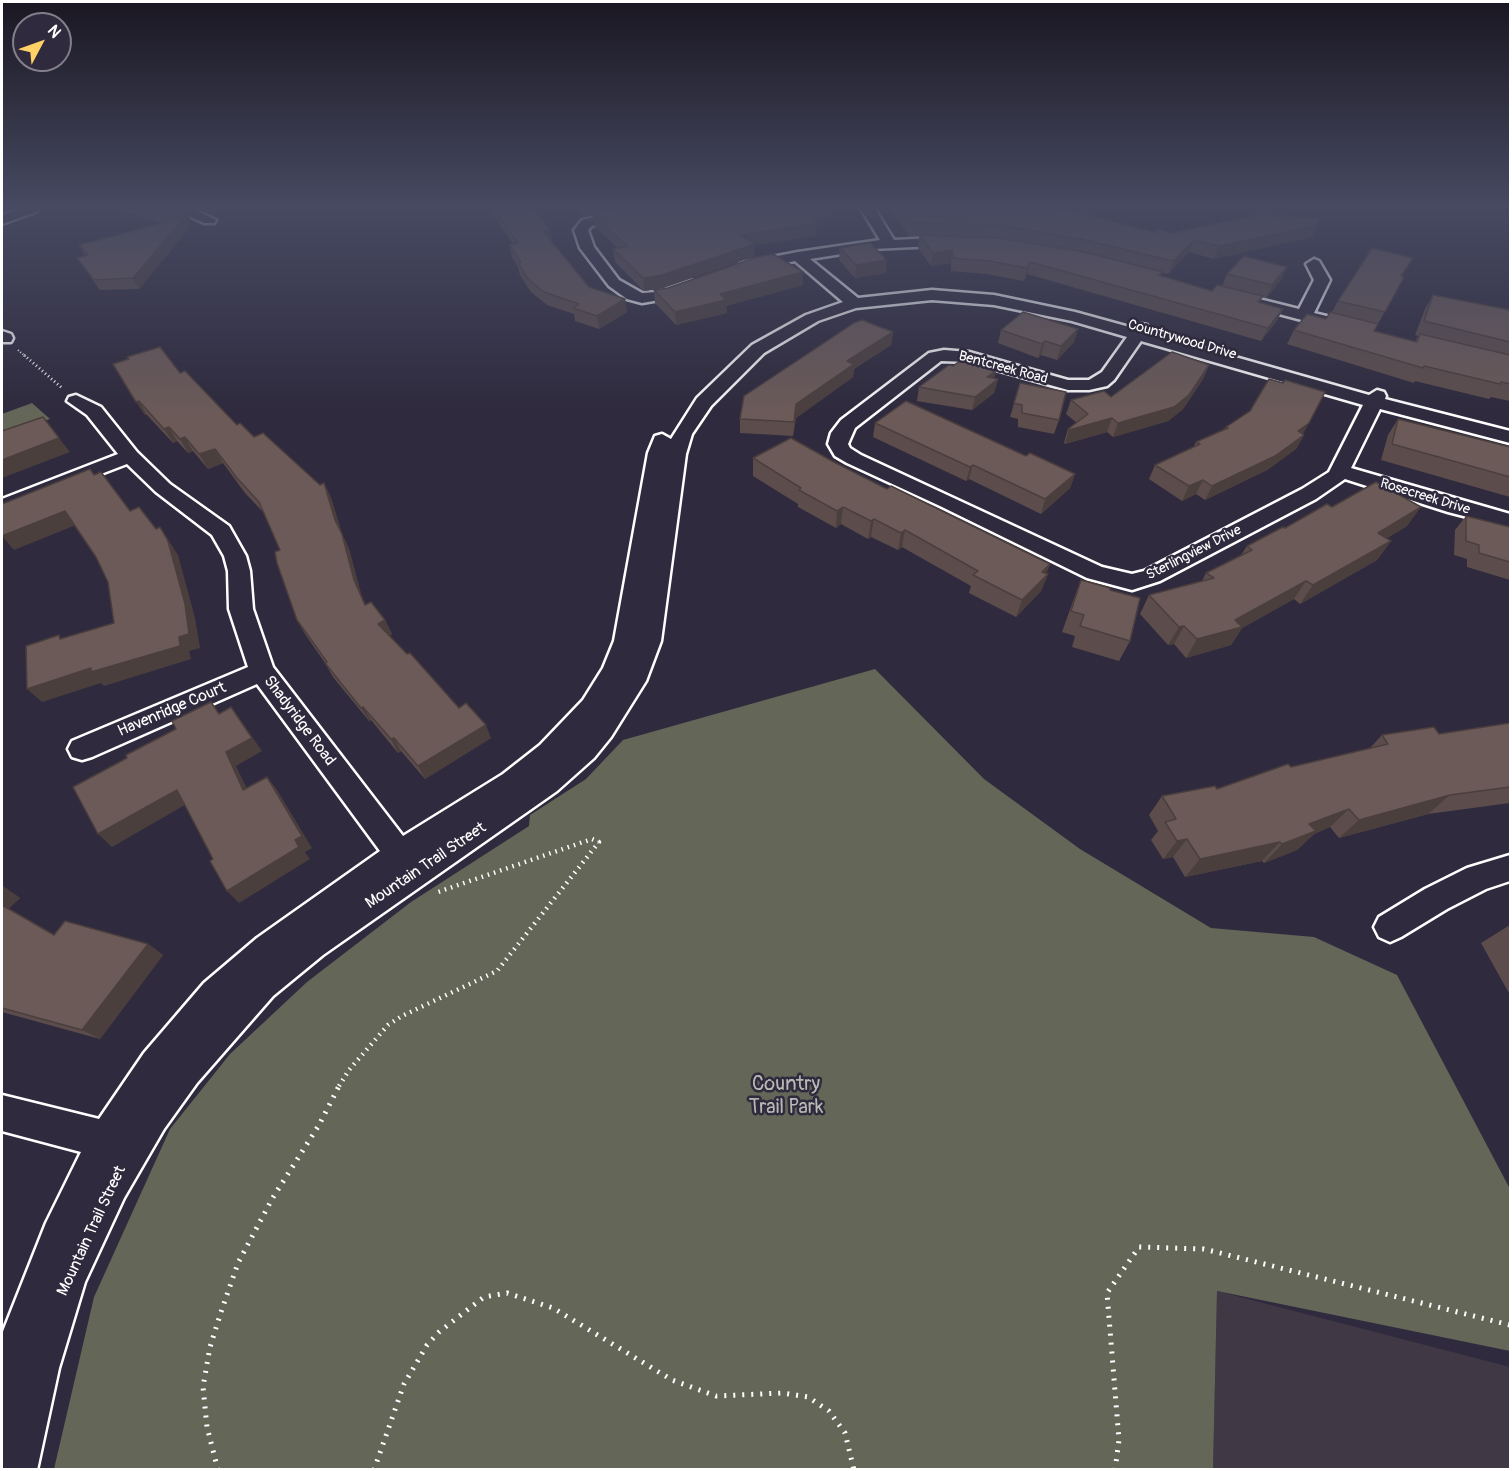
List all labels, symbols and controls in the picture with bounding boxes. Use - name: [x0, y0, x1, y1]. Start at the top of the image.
- north arrow: [12, 12, 72, 72]
- text: N: [43, 21, 65, 42]
- street label: Countrywood Drive: [1126, 317, 1238, 363]
- street label: Bentcreek Road: [957, 348, 1049, 388]
- street label: Rosecreek Drive: [1378, 475, 1472, 519]
- street label: Sterlingview Drive: [1144, 522, 1244, 584]
- street label: Shadyridge Road: [259, 672, 339, 770]
- street label: Havenridge Court: [115, 679, 229, 741]
- street label: Mountain Trail Street: [362, 819, 490, 913]
- park label: Country Trail Park: [749, 1073, 823, 1120]
- street label: Mountain Trail Street: [53, 1163, 131, 1299]

